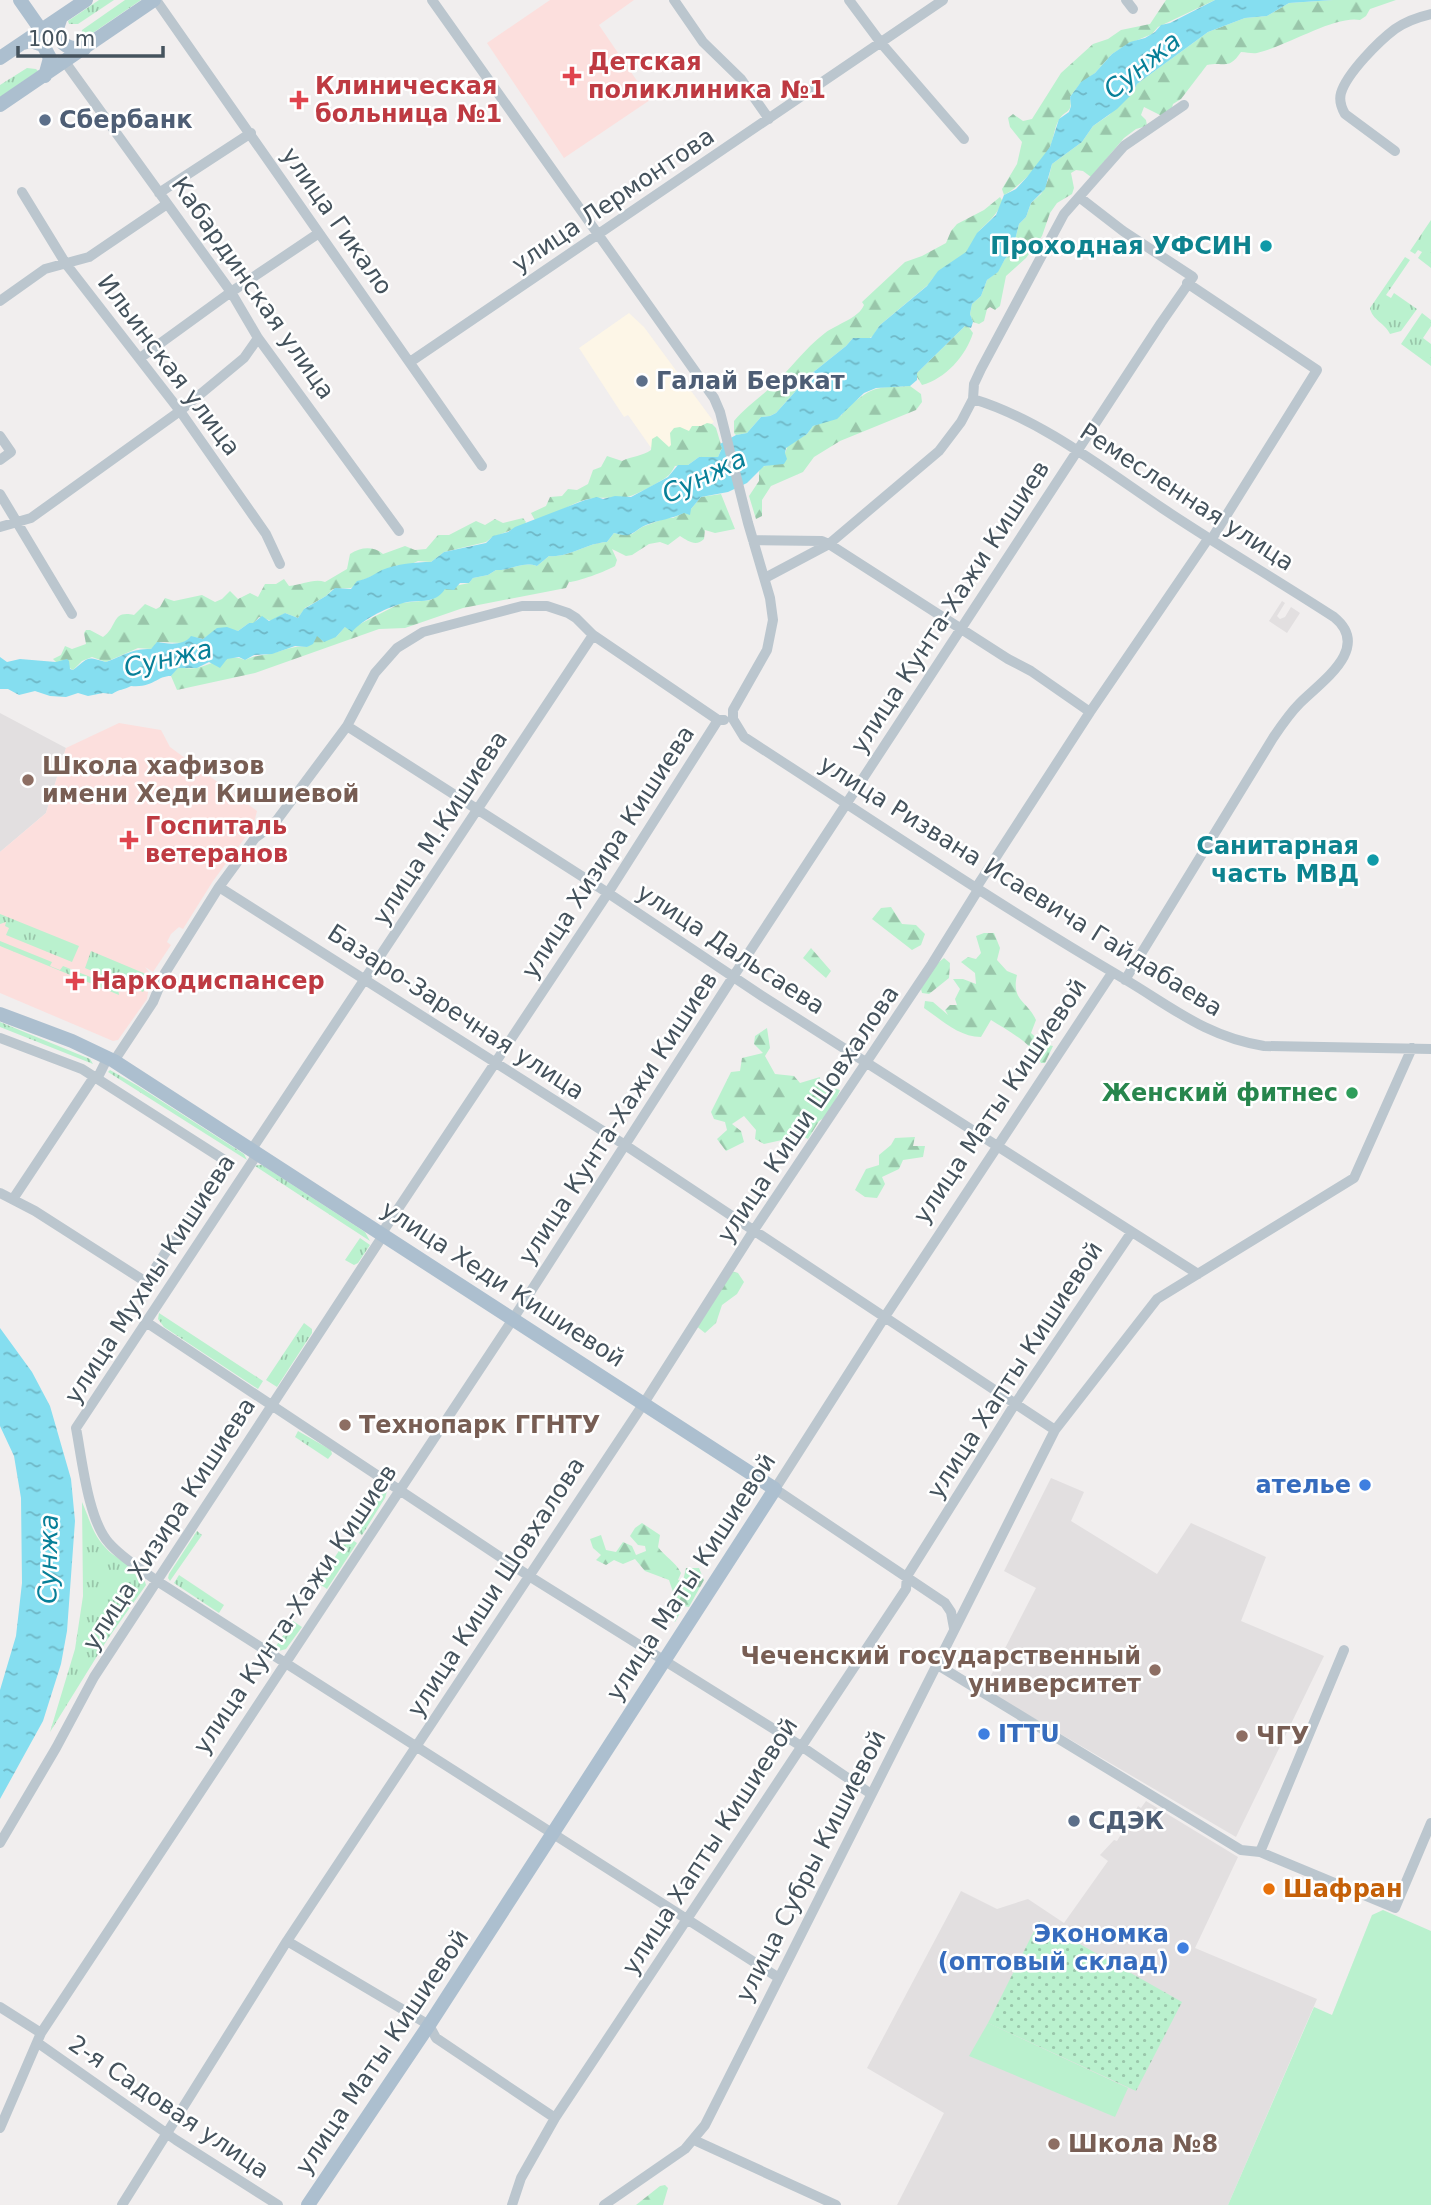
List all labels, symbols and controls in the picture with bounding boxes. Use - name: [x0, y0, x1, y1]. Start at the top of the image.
- scale bar: [18, 14, 163, 58]
- water label: Сунжа: [1098, 25, 1186, 105]
- text: 100 m: [28, 27, 95, 51]
- place label: Детская поликлиника №1: [588, 48, 826, 104]
- marker: Детская поликлиника №1: [562, 66, 582, 86]
- place label: Клиническая больница №1: [315, 72, 502, 128]
- marker: Клиническая больница №1: [289, 90, 309, 110]
- place label: Сбербанк: [59, 106, 193, 134]
- marker: Сбербанк: [37, 112, 53, 128]
- street label: улица Лермонтова: [507, 122, 719, 278]
- street label: улица Гикало: [276, 142, 398, 300]
- street label: Кабардинская улица: [166, 171, 340, 405]
- place label: Проходная УФСИН: [990, 232, 1252, 260]
- marker: Проходная УФСИН: [1258, 238, 1274, 254]
- street label: Ильинская улица: [92, 269, 246, 461]
- place label: Галай Беркат: [656, 367, 845, 395]
- marker: Галай Беркат: [634, 373, 650, 389]
- street label: Ремесленная улица: [1075, 417, 1299, 577]
- water label: Сунжа: [657, 443, 751, 509]
- street label: улица Кунта-Хажи Кишиев: [845, 455, 1055, 759]
- water label: Сунжа: [121, 633, 215, 683]
- street label: улица Хизира Кишиева: [516, 720, 700, 984]
- street label: улица М.Кишиева: [367, 726, 513, 930]
- street label: улица Ризвана Исаевича Гайдабаева: [814, 750, 1228, 1022]
- place label: Школа хафизов имени Хеди Кишиевой: [42, 752, 359, 808]
- marker: Школа хафизов имени Хеди Кишиевой: [20, 772, 36, 788]
- place label: Госпиталь ветеранов: [145, 812, 288, 868]
- marker: Госпиталь ветеранов: [119, 830, 139, 850]
- place label: Санитарная часть МВД: [1196, 832, 1359, 888]
- marker: Санитарная часть МВД: [1365, 852, 1381, 868]
- street label: улица Дальсаева: [632, 878, 830, 1020]
- street label: Базаро-Заречная улица: [323, 919, 589, 1105]
- street label: улица Кунта-Хажи Кишиев: [513, 966, 723, 1270]
- place label: Наркодиспансер: [91, 967, 325, 995]
- marker: Наркодиспансер: [65, 971, 85, 991]
- street label: улица Маты Кишиевой: [908, 973, 1092, 1229]
- street label: улица Киши Шовхалова: [711, 980, 905, 1248]
- place label: Женский фитнес: [1102, 1079, 1338, 1107]
- marker: Женский фитнес: [1344, 1085, 1360, 1101]
- street label: улица Мухмы Кишиева: [59, 1149, 241, 1409]
- street label: улица Хеди Кишиевой: [376, 1195, 630, 1373]
- street label: улица Хапты Кишиевой: [921, 1236, 1109, 1504]
- street label: улица Хизира Кишиева: [77, 1392, 261, 1656]
- place label: Технопарк ГГНТУ: [359, 1411, 600, 1439]
- marker: Технопарк ГГНТУ: [337, 1417, 353, 1433]
- street label: улица Маты Кишиевой: [601, 1448, 781, 1706]
- street label: улица Киши Шовхалова: [401, 1452, 591, 1722]
- street label: улица Кунта-Хажи Кишиев: [187, 1459, 403, 1759]
- place label: ателье: [1256, 1471, 1351, 1499]
- marker: ателье: [1357, 1477, 1373, 1493]
- water label: Сунжа: [32, 1514, 64, 1604]
- place label: Чеченский государственный университет: [741, 1642, 1141, 1698]
- marker: Чеченский государственный университет: [1147, 1662, 1163, 1678]
- street label: улица Хапты Кишиевой: [616, 1712, 804, 1980]
- place label: ITTU: [998, 1720, 1060, 1748]
- place label: ЧГУ: [1256, 1722, 1309, 1750]
- street label: улица Субры Кишиевой: [730, 1726, 892, 2006]
- marker: ITTU: [976, 1726, 992, 1742]
- marker: ЧГУ: [1234, 1728, 1250, 1744]
- place label: СДЭК: [1088, 1807, 1165, 1835]
- marker: СДЭК: [1066, 1813, 1082, 1829]
- place label: Шафран: [1283, 1875, 1403, 1903]
- marker: Шафран: [1261, 1881, 1277, 1897]
- place label: Экономка (оптовый склад): [938, 1920, 1169, 1976]
- street label: улица Маты Кишиевой: [290, 1924, 474, 2180]
- marker: Экономка (оптовый склад): [1175, 1940, 1191, 1956]
- street label: 2-я Садовая улица: [63, 2029, 275, 2185]
- place label: Школа №8: [1068, 2130, 1218, 2158]
- marker: Школа №8: [1046, 2136, 1062, 2152]

